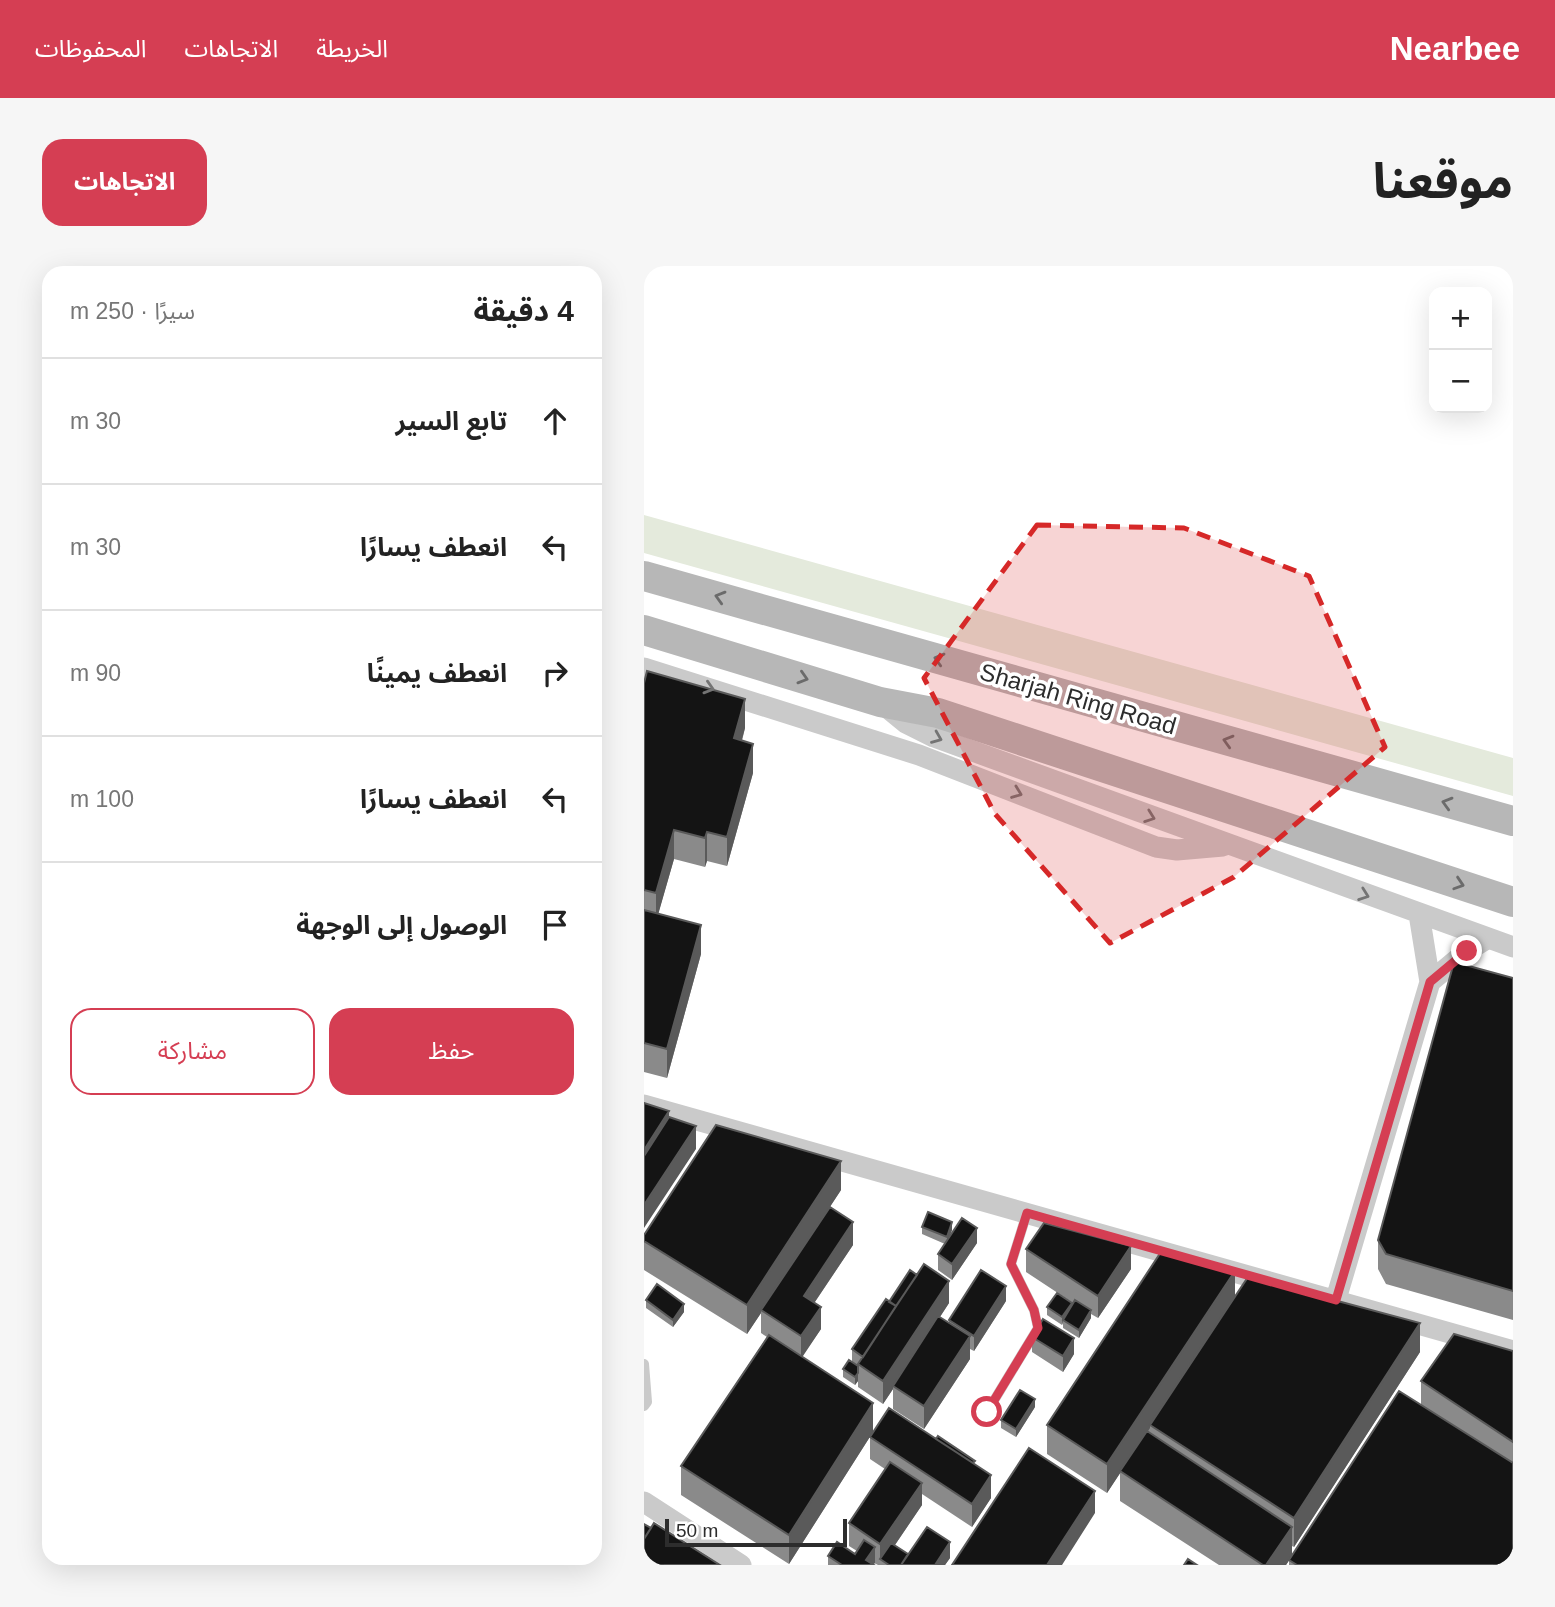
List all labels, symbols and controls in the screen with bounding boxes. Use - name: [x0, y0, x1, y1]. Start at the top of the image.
- text: Nearbee: [1390, 30, 1520, 67]
- text: المحفوظات: [35, 35, 146, 62]
- text: الاتجاهات: [184, 35, 278, 62]
- text: الخريطة: [316, 35, 388, 62]
- button: الاتجاهات: [42, 139, 207, 226]
- text: موقعنا: [1373, 154, 1513, 208]
- map controls: [1429, 287, 1492, 413]
- button: +: [1429, 287, 1492, 350]
- text: 4 دقيقة: [473, 294, 574, 327]
- text: سيرًا · 250 m: [70, 298, 195, 324]
- button: −: [1429, 350, 1492, 413]
- icon: ahead: [536, 402, 574, 440]
- text: تابع السير: [395, 406, 507, 436]
- text: 30 m: [70, 408, 121, 434]
- icon: left: [536, 528, 574, 566]
- text: انعطف يسارًا: [360, 532, 507, 562]
- text: 30 m: [70, 534, 121, 560]
- one-way arrow: [714, 591, 726, 606]
- one-way arrow: [933, 653, 945, 667]
- icon: right: [536, 654, 574, 692]
- text: انعطف يمينًا: [367, 658, 507, 688]
- street label: Sharjah Ring Road: [977, 658, 1179, 739]
- text: 90 m: [70, 660, 121, 686]
- one-way arrow: [797, 670, 809, 685]
- one-way arrow: [702, 680, 715, 694]
- one-way arrow: [930, 729, 942, 743]
- one-way arrow: [1223, 735, 1235, 749]
- icon: left: [536, 780, 574, 818]
- text: انعطف يسارًا: [360, 784, 507, 814]
- one-way arrow: [1011, 784, 1023, 798]
- text: 100 m: [70, 786, 134, 812]
- one-way arrow: [1442, 797, 1454, 811]
- one-way arrow: [1144, 809, 1156, 823]
- one-way arrow: [1453, 876, 1465, 891]
- one-way arrow: [1358, 886, 1370, 900]
- icon: arrive: [536, 906, 574, 944]
- text: الوصول إلى الوجهة: [296, 910, 507, 940]
- route end: [1451, 935, 1482, 966]
- button: مشاركة: [70, 1008, 315, 1095]
- button: حفظ: [329, 1008, 574, 1095]
- route start: [971, 1396, 1002, 1427]
- scale bar: [665, 1516, 847, 1548]
- text: 50 m: [676, 1520, 718, 1541]

